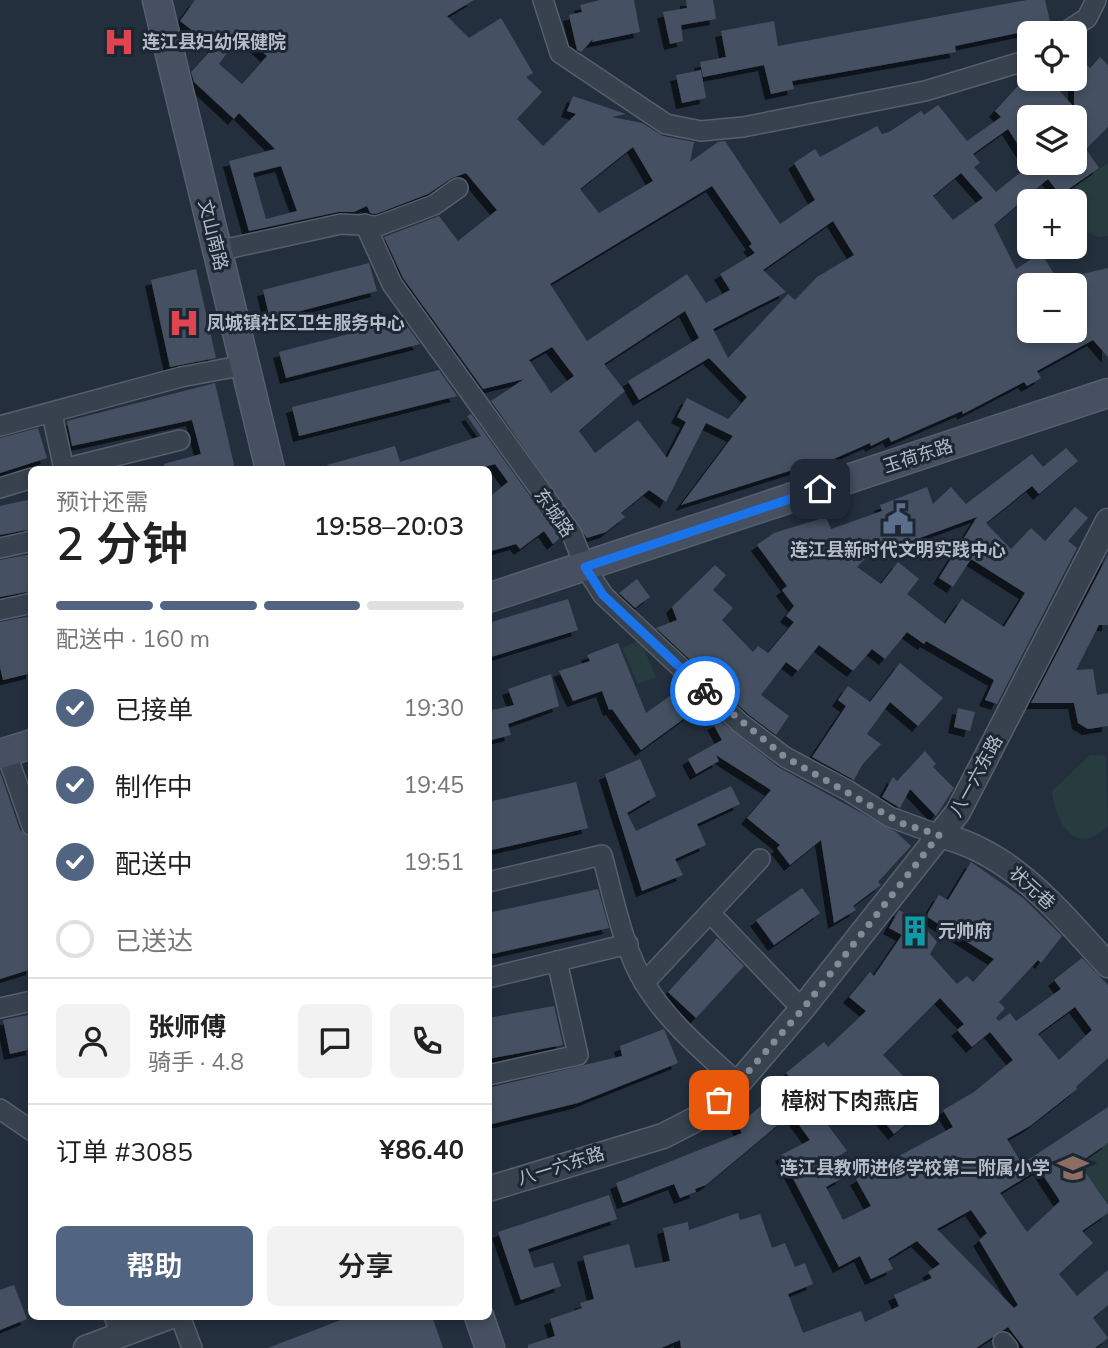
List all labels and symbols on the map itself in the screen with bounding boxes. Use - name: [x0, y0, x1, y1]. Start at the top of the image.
- hospital icon: 连江县妇幼保健院: [102, 25, 136, 59]
- place label: 连江县妇幼保健院: [142, 30, 286, 53]
- street label: 文山南路: [194, 197, 233, 273]
- hospital icon: 凤城镇社区卫生服务中心: [167, 306, 201, 340]
- place label: 凤城镇社区卫生服务中心: [207, 311, 405, 334]
- street label: 玉荷东路: [880, 433, 956, 478]
- pin: [790, 459, 850, 519]
- street label: 东城路: [530, 484, 579, 541]
- public building icon: 连江县新时代文明实践中心: [881, 502, 915, 536]
- place label: 连江县新时代文明实践中心: [790, 538, 1006, 561]
- courier: [670, 656, 740, 726]
- street label: 八一六东路: [944, 731, 1007, 821]
- street label: 状元巷: [1005, 861, 1060, 914]
- building icon: 元帅府: [898, 914, 932, 948]
- place label: 元帅府: [938, 919, 992, 942]
- pin: [689, 1070, 749, 1130]
- callout: 樟树下肉燕店: [761, 1076, 940, 1124]
- street label: 八一六东路: [514, 1141, 607, 1190]
- school or university icon: 连江县教师进修学校第二附属小学: [1056, 1151, 1090, 1185]
- place label: 连江县教师进修学校第二附属小学: [780, 1156, 1050, 1179]

